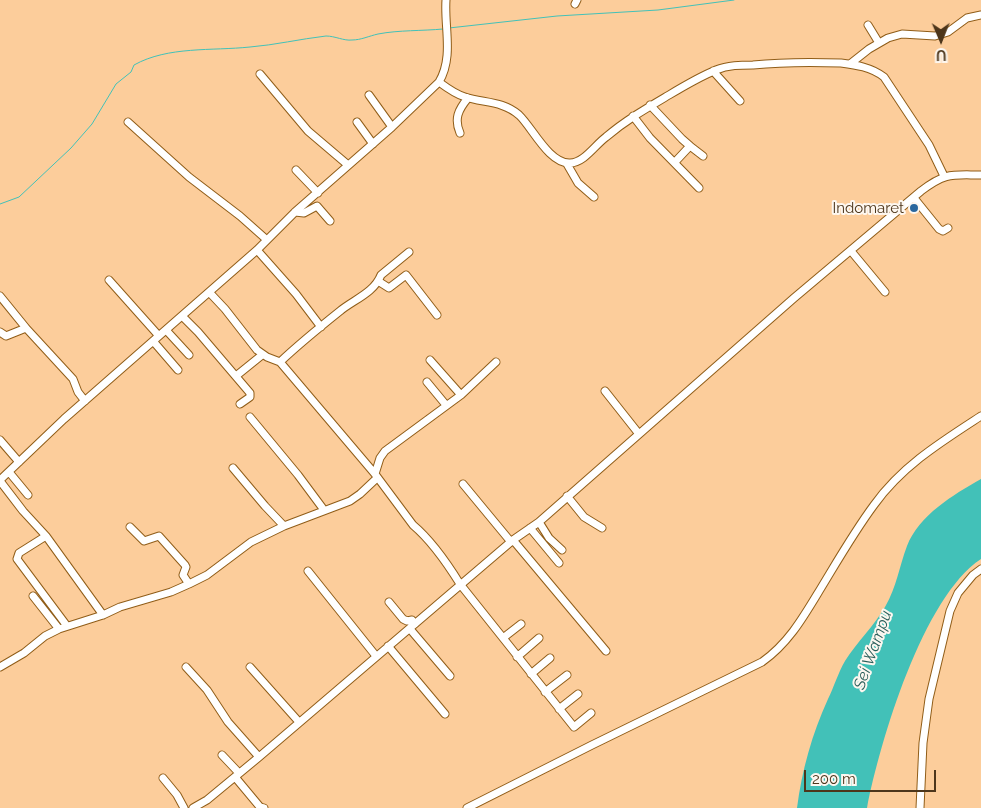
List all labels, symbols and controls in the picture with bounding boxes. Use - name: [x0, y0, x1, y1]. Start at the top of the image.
- north arrow: [916, 15, 966, 65]
- text: U: [936, 47, 947, 63]
- place label: Indomaret: [833, 199, 904, 217]
- marker: Indomaret: [908, 202, 920, 214]
- water label: Sei Wampu: [850, 608, 896, 692]
- scale bar: [806, 760, 938, 792]
- text: 200 m: [812, 770, 856, 788]

